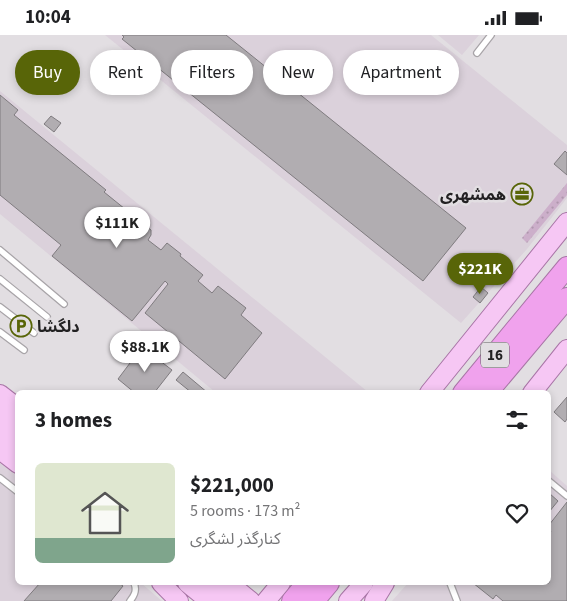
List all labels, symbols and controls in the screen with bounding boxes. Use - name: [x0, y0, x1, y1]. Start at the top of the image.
- text: 10:04: [25, 4, 71, 31]
- chip: Buy: [15, 50, 80, 95]
- chip: Rent: [90, 50, 161, 95]
- chip: Filters: [171, 50, 253, 95]
- chip: New: [263, 50, 333, 95]
- chip: Apartment: [343, 50, 459, 95]
- office icon: همشهری: [510, 182, 534, 206]
- place label: همشهری: [440, 184, 506, 206]
- pin: $111K: [82, 207, 152, 249]
- text: $111K: [95, 212, 139, 234]
- pin: $221K: [445, 253, 515, 295]
- text: $221K: [458, 258, 502, 280]
- parking icon: دلگشا: [9, 314, 33, 338]
- place label: دلگشا: [37, 316, 80, 338]
- pin: $88.1K: [104, 331, 186, 373]
- text: $88.1K: [121, 336, 169, 358]
- road number: 16: [481, 343, 509, 367]
- text: 3 homes: [35, 405, 112, 435]
- icon: filters: [503, 406, 531, 434]
- text: $221,000: [190, 470, 274, 500]
- icon: home: [75, 483, 135, 543]
- icon: heart: [503, 499, 531, 527]
- text: 5 rooms · 173 m²: [190, 500, 300, 522]
- text: کنارگذر لشگری: [190, 528, 281, 550]

